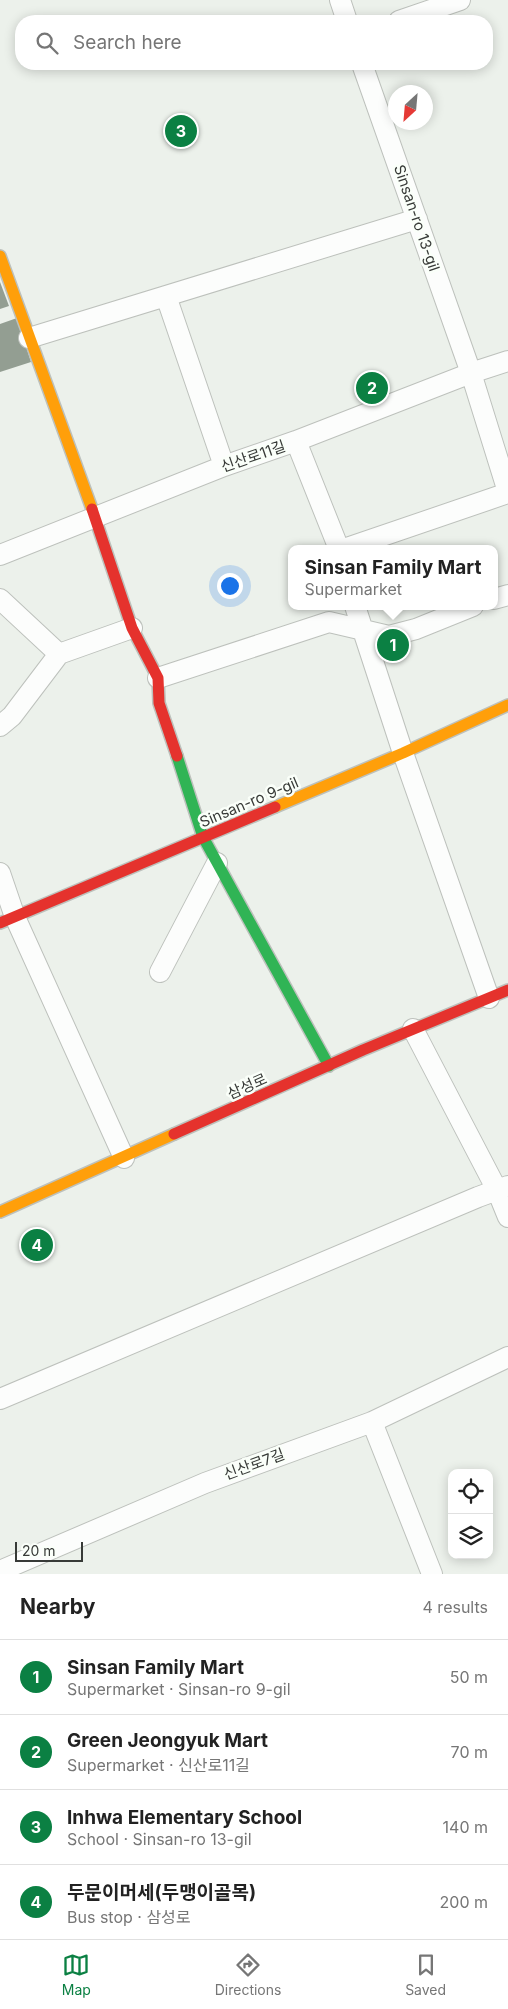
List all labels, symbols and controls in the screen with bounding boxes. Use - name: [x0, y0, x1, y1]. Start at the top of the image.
- search box: [15, 15, 493, 70]
- icon: search: [33, 29, 61, 57]
- text: Search here: [73, 31, 182, 54]
- north arrow: [388, 85, 433, 130]
- pin: 3: [165, 112, 197, 150]
- street label: Sinsan-ro 13-gil: [390, 162, 444, 274]
- pin: 2: [356, 369, 388, 407]
- street label: 신산로11길: [218, 436, 288, 476]
- popup: [288, 545, 498, 610]
- text: Sinsan Family Mart: [305, 556, 481, 579]
- your location: [217, 573, 243, 599]
- text: Supermarket: [305, 579, 402, 599]
- pin: 1: [377, 626, 409, 664]
- street label: Sinsan-ro 9-gil: [197, 773, 301, 831]
- street label: 삼성로: [224, 1069, 270, 1103]
- pin: 4: [21, 1226, 53, 1264]
- street label: 신산로7길: [221, 1444, 287, 1484]
- map controls: [448, 1469, 493, 1559]
- button: locate: [448, 1469, 493, 1514]
- button: layers: [448, 1514, 493, 1559]
- scale bar: [15, 1539, 82, 1562]
- text: 20 m: [22, 1542, 56, 1559]
- text: Nearby: [20, 1594, 95, 1619]
- text: 4 results: [423, 1597, 488, 1617]
- text: Sinsan Family Mart: [67, 1656, 244, 1679]
- text: 1: [33, 1667, 39, 1687]
- text: 50 m: [450, 1667, 488, 1687]
- text: Supermarket · Sinsan-ro 9-gil: [67, 1679, 291, 1699]
- text: Green Jeongyuk Mart: [67, 1729, 268, 1752]
- text: 2: [31, 1742, 41, 1762]
- text: 70 m: [451, 1742, 488, 1762]
- text: Supermarket · 신산로11길: [67, 1755, 250, 1775]
- text: Inhwa Elementary School: [67, 1806, 302, 1829]
- text: 3: [31, 1817, 41, 1837]
- text: 140 m: [443, 1817, 488, 1837]
- text: School · Sinsan-ro 13-gil: [67, 1829, 252, 1849]
- text: 두문이머세(두맹이골목): [67, 1881, 256, 1904]
- text: 4: [31, 1892, 41, 1912]
- text: 200 m: [440, 1892, 488, 1912]
- text: Bus stop · 삼성로: [67, 1907, 191, 1927]
- tab: Map: [62, 1951, 91, 1998]
- tab: Directions: [215, 1951, 281, 1998]
- tab: Saved: [405, 1951, 446, 1998]

